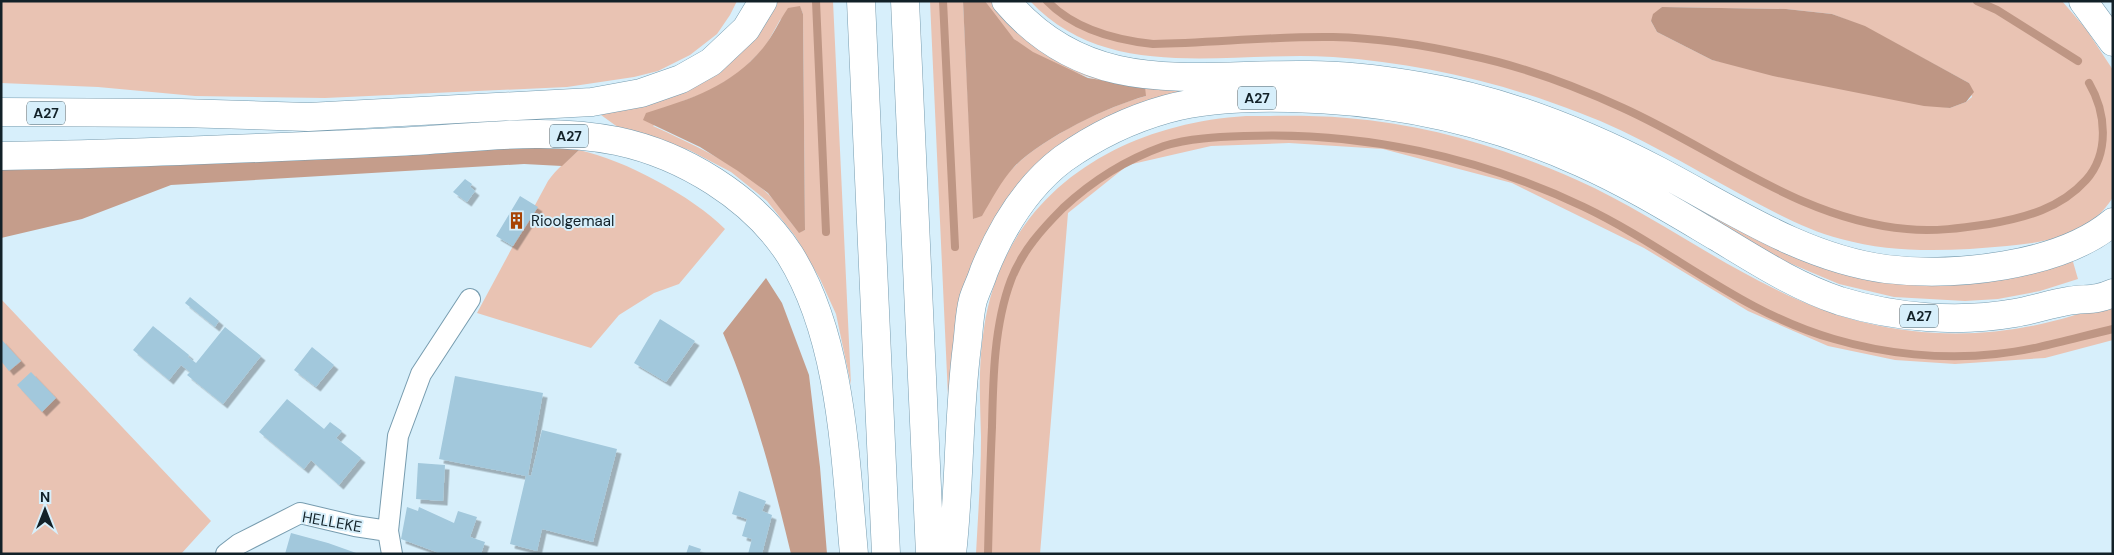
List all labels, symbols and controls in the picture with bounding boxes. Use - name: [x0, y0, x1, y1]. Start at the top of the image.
- road number: A27: [1238, 86, 1276, 110]
- road number: A27: [27, 102, 65, 125]
- road number: A27: [550, 124, 588, 148]
- building icon: Rioolgemaal: [507, 211, 527, 231]
- place label: Rioolgemaal: [531, 211, 614, 231]
- road number: A27: [1900, 304, 1938, 328]
- north arrow: [20, 485, 70, 535]
- text: N: [40, 488, 50, 506]
- street label: HELLEKE: [301, 507, 363, 537]

